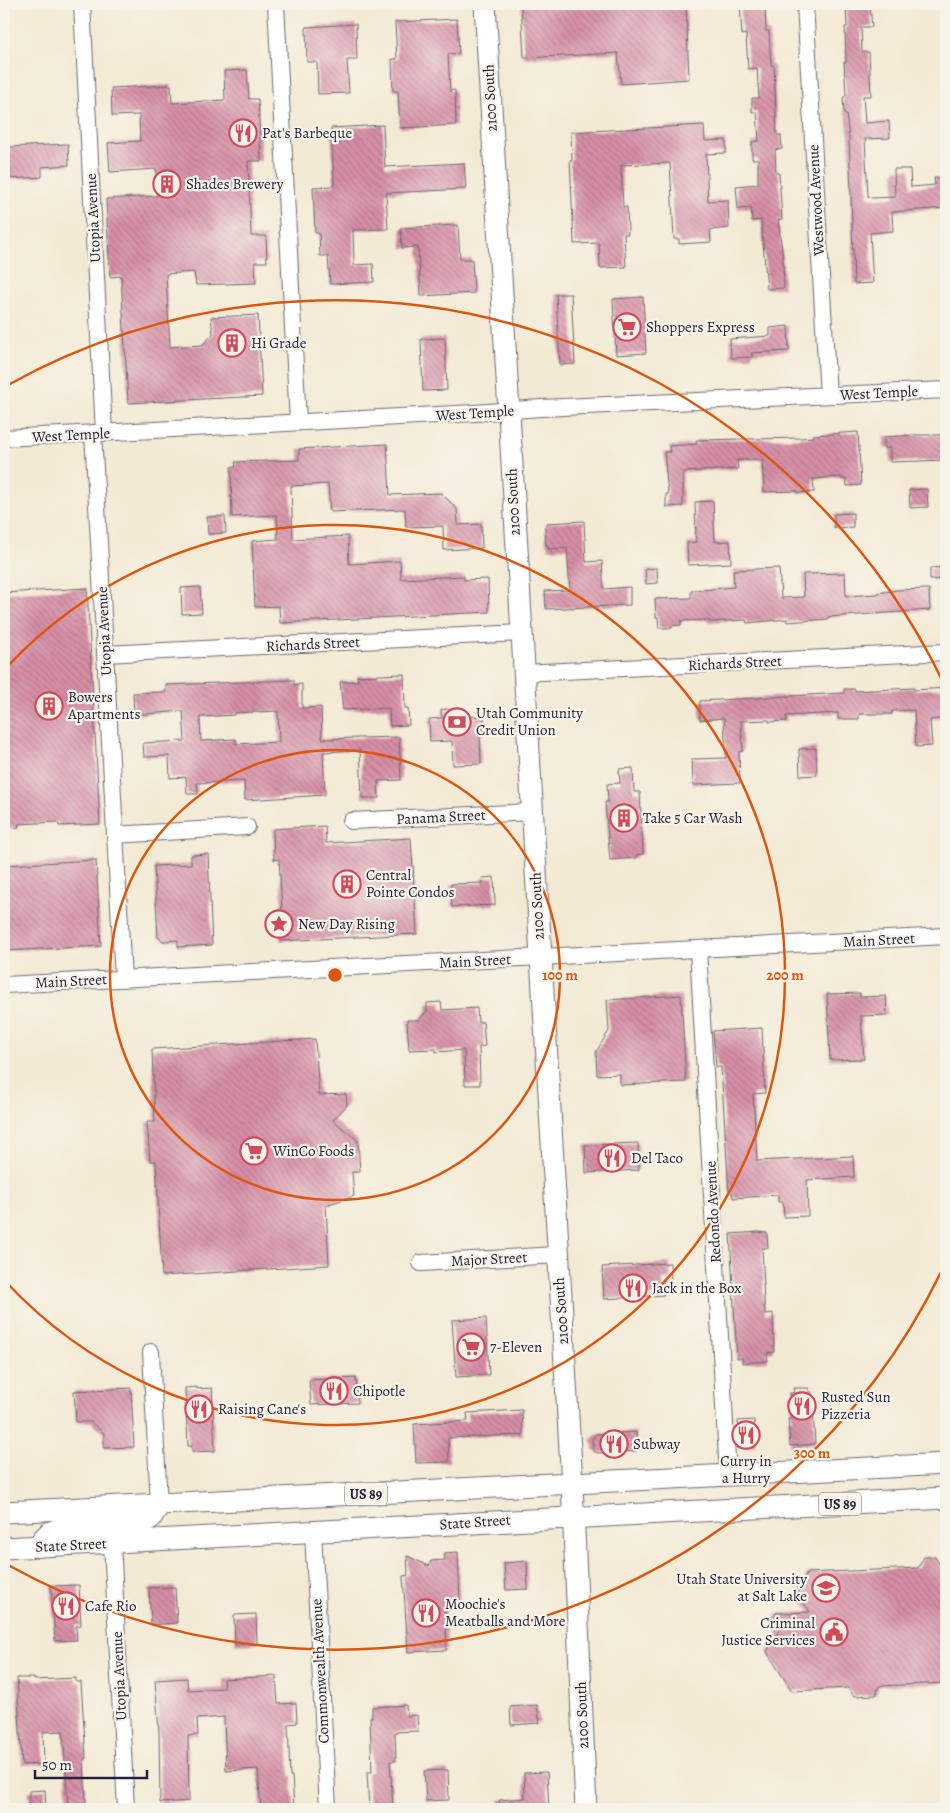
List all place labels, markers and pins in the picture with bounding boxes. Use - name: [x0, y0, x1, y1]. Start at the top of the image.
- restaurant icon: Pat's Barbeque: [228, 118, 258, 148]
- place label: Pat's Barbeque: [262, 123, 352, 143]
- building icon: Shades Brewery: [152, 169, 182, 199]
- place label: Shades Brewery: [186, 174, 284, 194]
- supermarket icon: Shoppers Express: [612, 312, 642, 342]
- place label: Shoppers Express: [646, 317, 755, 337]
- building icon: Hi Grade: [217, 328, 247, 358]
- place label: Hi Grade: [251, 333, 307, 353]
- place label: Bowers Apartments: [67, 687, 140, 724]
- building icon: Bowers Apartments: [34, 691, 64, 721]
- place label: Utah Community Credit Union: [476, 703, 583, 740]
- bank icon: Utah Community Credit Union: [442, 707, 472, 737]
- building icon: Take 5 Car Wash: [609, 803, 639, 833]
- place label: Take 5 Car Wash: [643, 808, 743, 828]
- place label: Central Pointe Condos: [366, 865, 455, 902]
- building icon: Central Pointe Condos: [332, 869, 362, 899]
- place icon: New Day Rising: [264, 909, 294, 939]
- place label: New Day Rising: [298, 914, 395, 934]
- centre of rings: [326, 966, 344, 984]
- supermarket icon: WinCo Foods: [239, 1136, 269, 1166]
- place label: WinCo Foods: [272, 1141, 354, 1161]
- restaurant icon: Del Taco: [597, 1143, 627, 1173]
- place label: Del Taco: [631, 1148, 683, 1168]
- restaurant icon: Jack in the Box: [618, 1273, 648, 1303]
- place label: Jack in the Box: [652, 1278, 741, 1298]
- supermarket icon: 7-Eleven: [456, 1332, 486, 1362]
- place label: 7-Eleven: [490, 1337, 542, 1357]
- restaurant icon: Chipotle: [319, 1376, 349, 1406]
- place label: Chipotle: [353, 1381, 406, 1401]
- place label: Rusted Sun Pizzeria: [821, 1387, 891, 1424]
- restaurant icon: Rusted Sun Pizzeria: [787, 1391, 817, 1421]
- restaurant icon: Raising Cane's: [184, 1394, 214, 1424]
- place label: Raising Cane's: [218, 1399, 306, 1419]
- restaurant icon: Curry in a Hurry: [731, 1420, 761, 1450]
- restaurant icon: Subway: [599, 1429, 629, 1459]
- place label: Subway: [633, 1434, 680, 1454]
- place label: Curry in a Hurry: [720, 1451, 772, 1488]
- place label: Utah State University at Salt Lake: [676, 1569, 807, 1606]
- school or university icon: Utah State University at Salt Lake: [811, 1573, 841, 1603]
- restaurant icon: Cafe Rio: [51, 1591, 81, 1621]
- place label: Moochie's Meatballs and More: [445, 1594, 566, 1631]
- place label: Cafe Rio: [85, 1596, 136, 1616]
- restaurant icon: Moochie's Meatballs and More: [411, 1598, 441, 1628]
- place label: Criminal Justice Services: [721, 1613, 815, 1650]
- public building icon: Criminal Justice Services: [819, 1617, 849, 1647]

